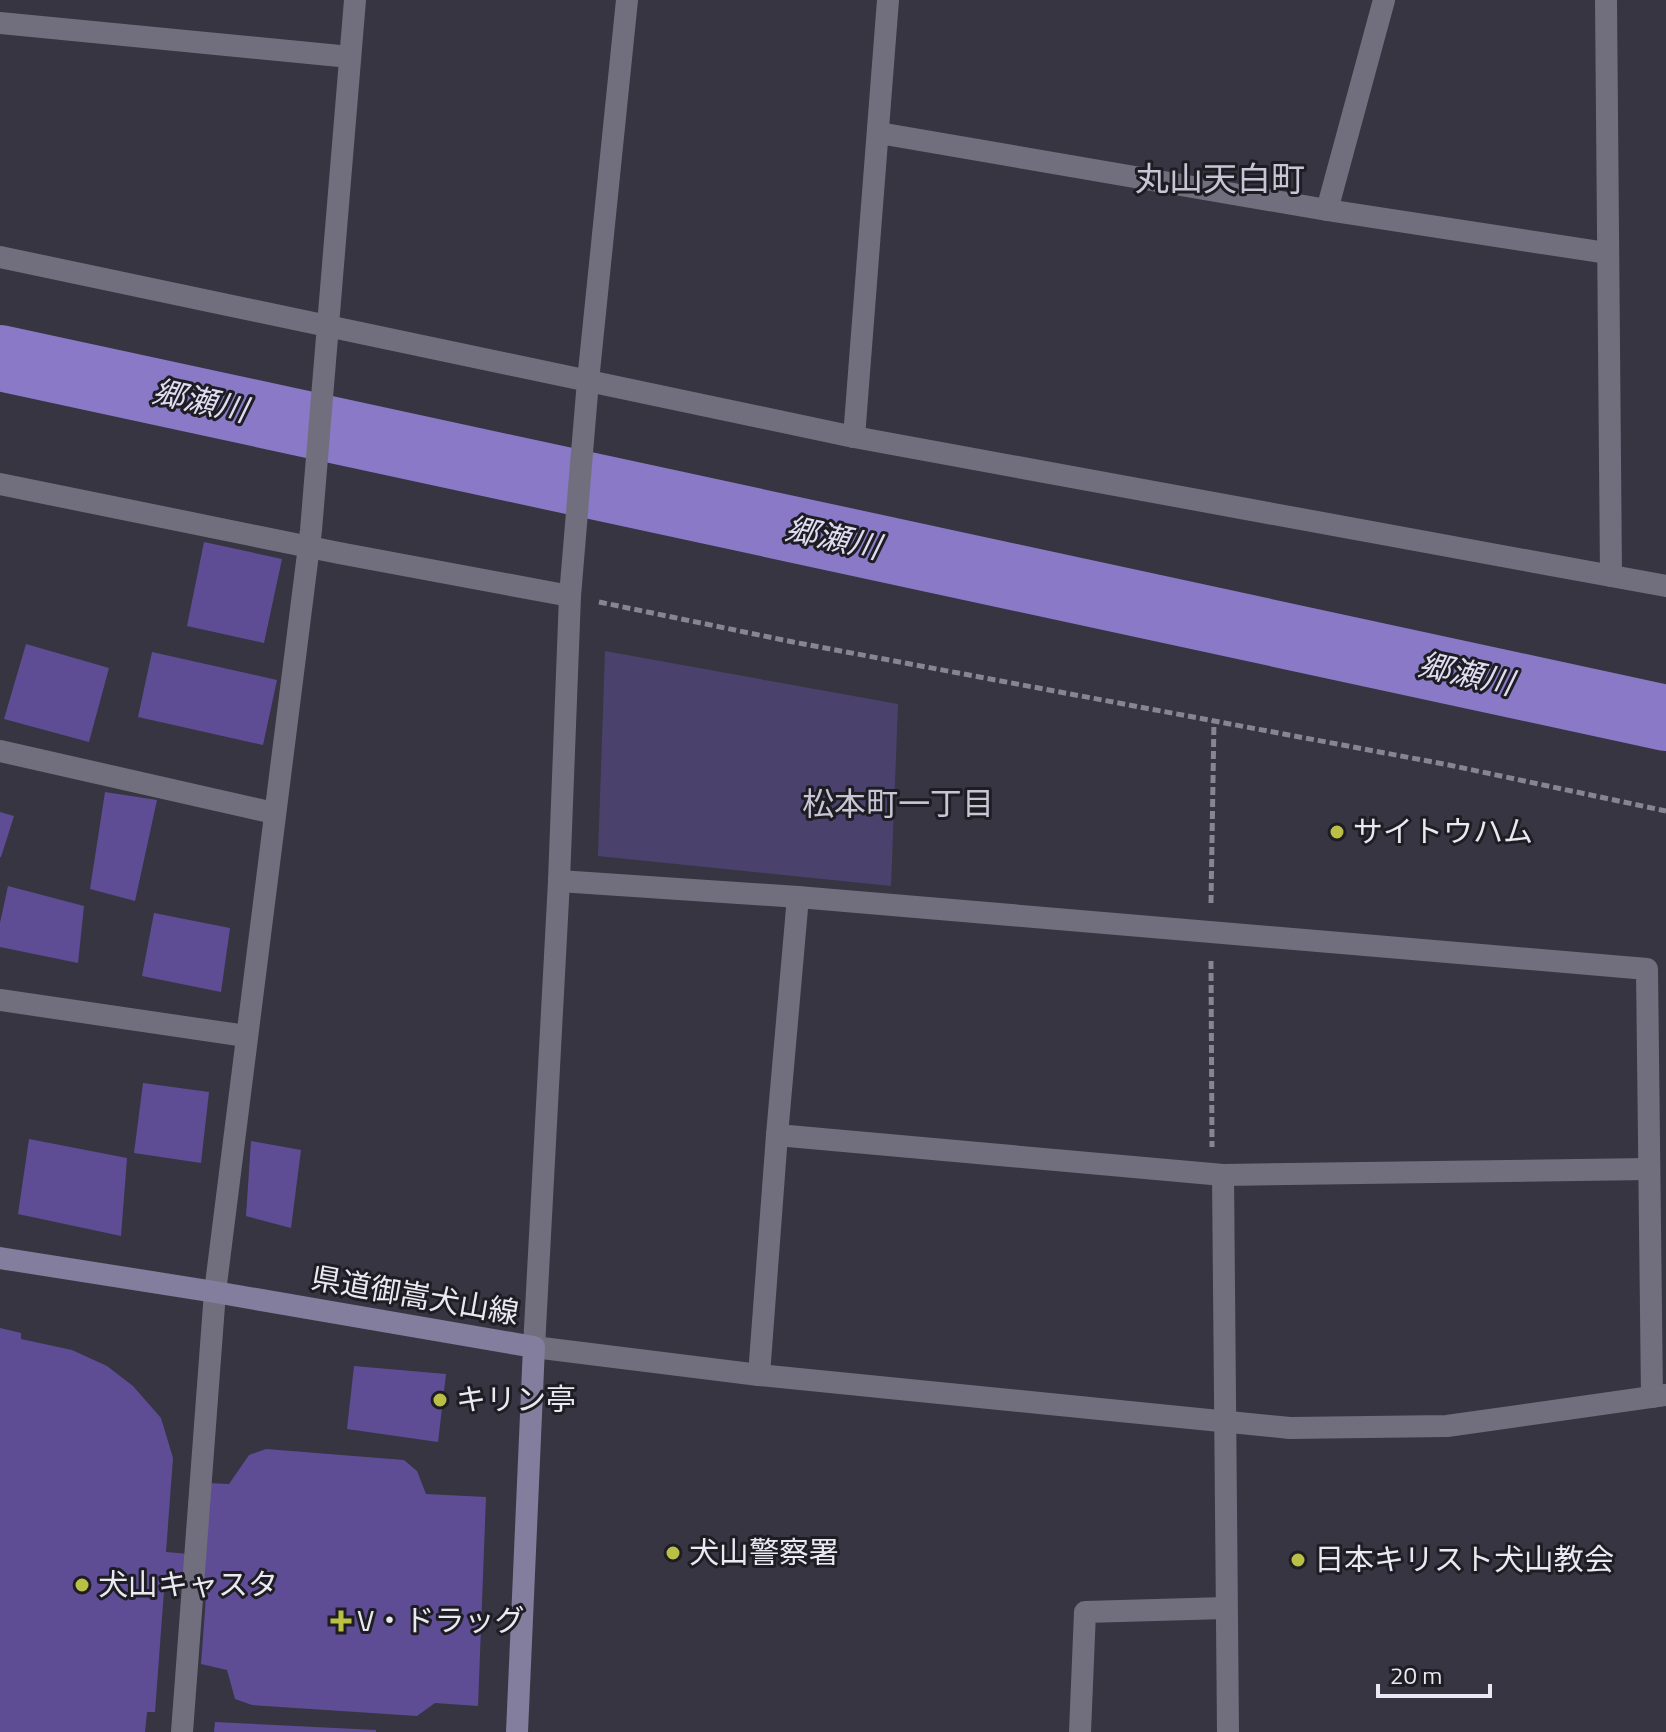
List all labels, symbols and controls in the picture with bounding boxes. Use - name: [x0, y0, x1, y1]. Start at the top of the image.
- district label: 丸山天白町: [1135, 152, 1305, 204]
- water label: 郷瀬川: [148, 367, 255, 434]
- water label: 郷瀬川: [781, 504, 888, 571]
- water label: 郷瀬川: [1414, 640, 1521, 707]
- district label: 松本町一丁目: [802, 779, 994, 827]
- place label: サイトウハム: [1353, 808, 1533, 854]
- marker: サイトウハム: [1328, 823, 1346, 841]
- street label: 県道御嵩犬山線: [308, 1254, 523, 1336]
- place label: キリン亭: [456, 1376, 576, 1422]
- marker: キリン亭: [431, 1391, 449, 1409]
- place label: 犬山警察署: [689, 1529, 839, 1575]
- place label: 日本キリスト犬山教会: [1314, 1536, 1614, 1582]
- marker: 犬山警察署: [664, 1544, 682, 1562]
- marker: 日本キリスト犬山教会: [1289, 1551, 1307, 1569]
- place label: 犬山キャスタ: [98, 1561, 278, 1607]
- marker: 犬山キャスタ: [73, 1576, 91, 1594]
- place label: V・ドラッグ: [357, 1597, 524, 1643]
- marker: V・ドラッグ: [332, 1612, 350, 1630]
- scale bar: [1378, 1648, 1490, 1698]
- text: 20 m: [1390, 1657, 1442, 1693]

